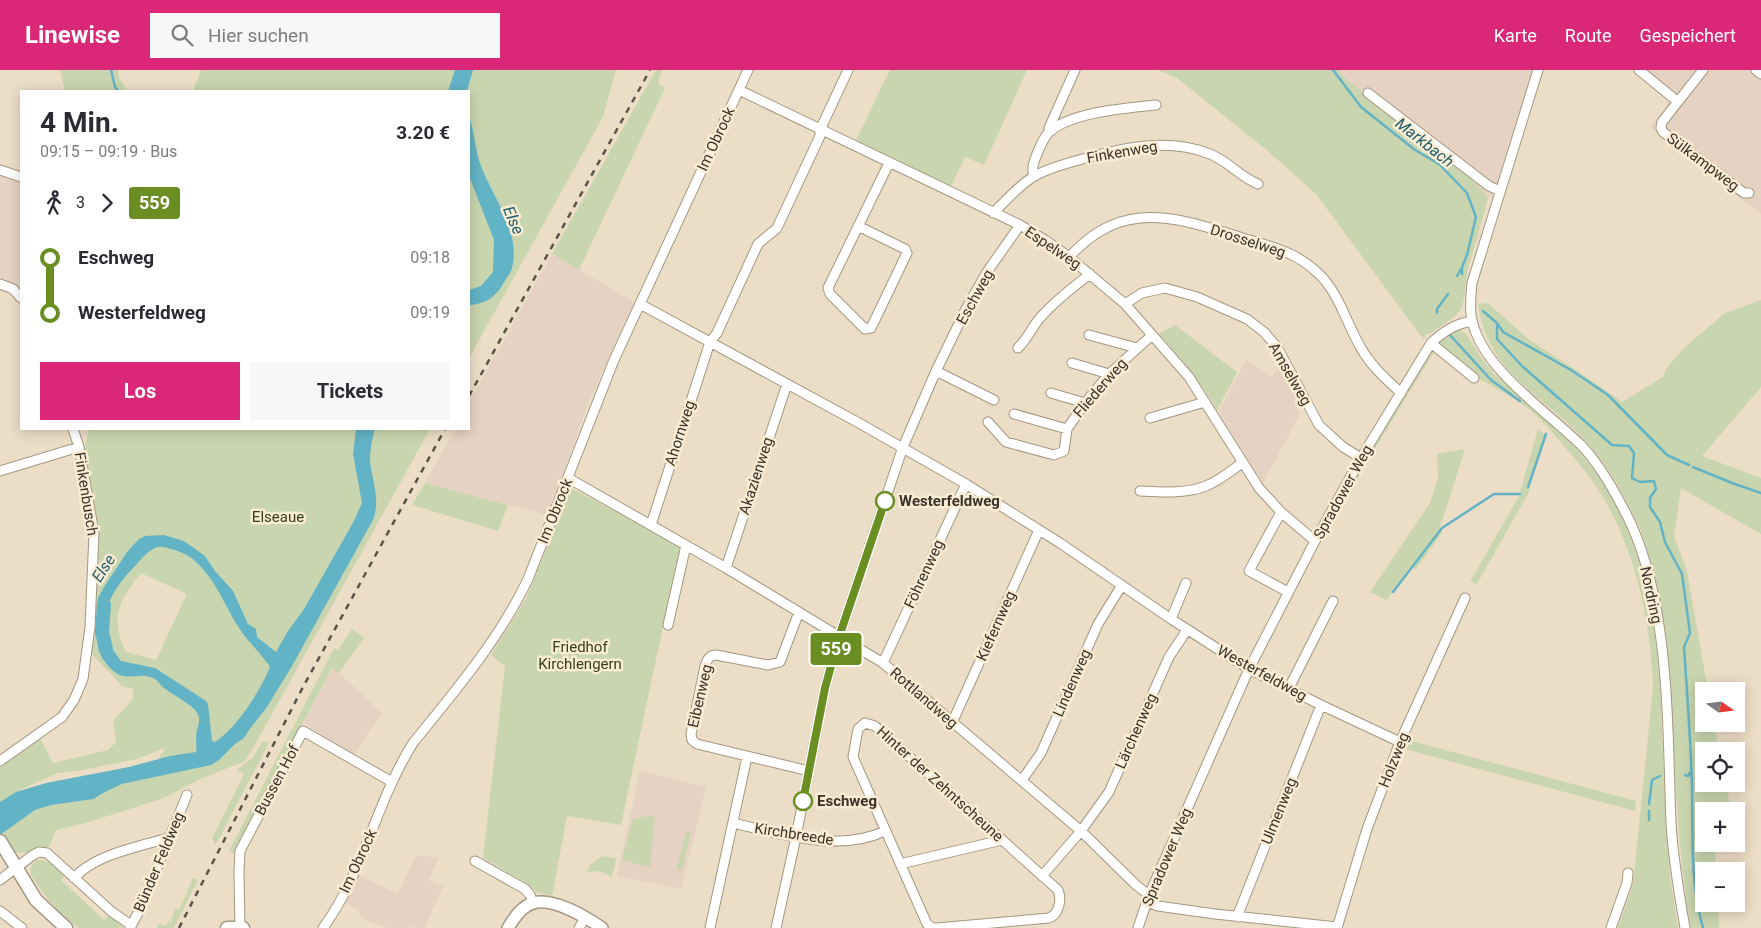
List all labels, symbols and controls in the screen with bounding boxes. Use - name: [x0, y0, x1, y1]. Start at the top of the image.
- search box: [150, 13, 500, 58]
- text: Linewise: [25, 21, 120, 49]
- icon: search: [168, 21, 196, 49]
- text: Hier suchen: [208, 24, 309, 47]
- text: Karte: [1494, 25, 1537, 46]
- text: Route: [1565, 25, 1612, 46]
- text: Gespeichert: [1640, 25, 1736, 46]
- street label: Im Obrock: [693, 104, 739, 174]
- text: 4 Min.: [40, 106, 119, 139]
- water label: Markbach: [1392, 114, 1458, 171]
- text: 3.20 €: [396, 121, 450, 144]
- street label: Sülkampweg: [1663, 129, 1743, 195]
- street label: Finkenweg: [1085, 137, 1159, 167]
- text: 09:15 – 09:19 · Bus: [40, 142, 177, 161]
- icon: walk: [40, 189, 68, 217]
- icon: forward: [93, 189, 121, 217]
- text: 559: [139, 192, 170, 213]
- text: 3: [76, 193, 85, 212]
- water label: Else: [499, 203, 528, 237]
- street label: Drosselweg: [1208, 220, 1288, 262]
- street label: Espelweg: [1021, 223, 1085, 273]
- text: Eschweg: [78, 246, 154, 269]
- text: 09:18: [410, 248, 450, 267]
- street label: Eschweg: [953, 266, 997, 328]
- text: Westerfeldweg: [78, 301, 206, 324]
- text: 09:19: [410, 303, 450, 322]
- street label: Amselweg: [1265, 339, 1315, 409]
- street label: Fliederweg: [1069, 355, 1131, 421]
- button: Los: [40, 362, 240, 420]
- button: Tickets: [250, 362, 450, 420]
- street label: Ahornweg: [661, 398, 699, 468]
- street label: Akazienweg: [735, 435, 777, 517]
- street label: Spradower Weg: [1310, 442, 1376, 542]
- street label: Finkenbusch: [71, 451, 101, 537]
- street label: Im Obrock: [534, 475, 576, 546]
- marker: Westerfeldweg: [875, 491, 895, 511]
- place label: Westerfeldweg: [899, 492, 1000, 510]
- park label: Elseaue: [252, 508, 304, 526]
- street label: Föhrenweg: [900, 537, 948, 611]
- water label: Else: [88, 551, 119, 586]
- street label: Nordring: [1636, 565, 1666, 625]
- street label: Kiefernweg: [973, 588, 1019, 664]
- line badge: 559: [807, 633, 865, 665]
- park label: Friedhof Kirchlengern: [538, 638, 622, 673]
- text: 559: [821, 638, 851, 659]
- street label: Westerfeldweg: [1214, 641, 1310, 705]
- street label: Lindenweg: [1049, 646, 1095, 720]
- street label: Eibenweg: [684, 663, 716, 729]
- street label: Rottlandweg: [886, 664, 962, 732]
- north arrow: [1695, 682, 1745, 732]
- map controls: [1695, 682, 1745, 912]
- street label: Lärchenweg: [1111, 690, 1161, 772]
- street label: Hinter der Zehntscheune: [873, 722, 1007, 846]
- street label: Holzweg: [1375, 730, 1413, 790]
- street label: Bussen Hof: [251, 741, 304, 818]
- button: locate: [1695, 742, 1745, 792]
- street label: Ulmenweg: [1257, 775, 1301, 847]
- marker: Eschweg: [793, 791, 813, 811]
- place label: Eschweg: [817, 792, 877, 810]
- button: +: [1695, 802, 1745, 852]
- street label: Spradower Weg: [1138, 805, 1196, 909]
- street label: Bünder Feldweg: [130, 809, 188, 915]
- street label: Kirchbreede: [753, 819, 835, 849]
- street label: Im Obrock: [335, 826, 381, 896]
- button: −: [1695, 862, 1745, 912]

